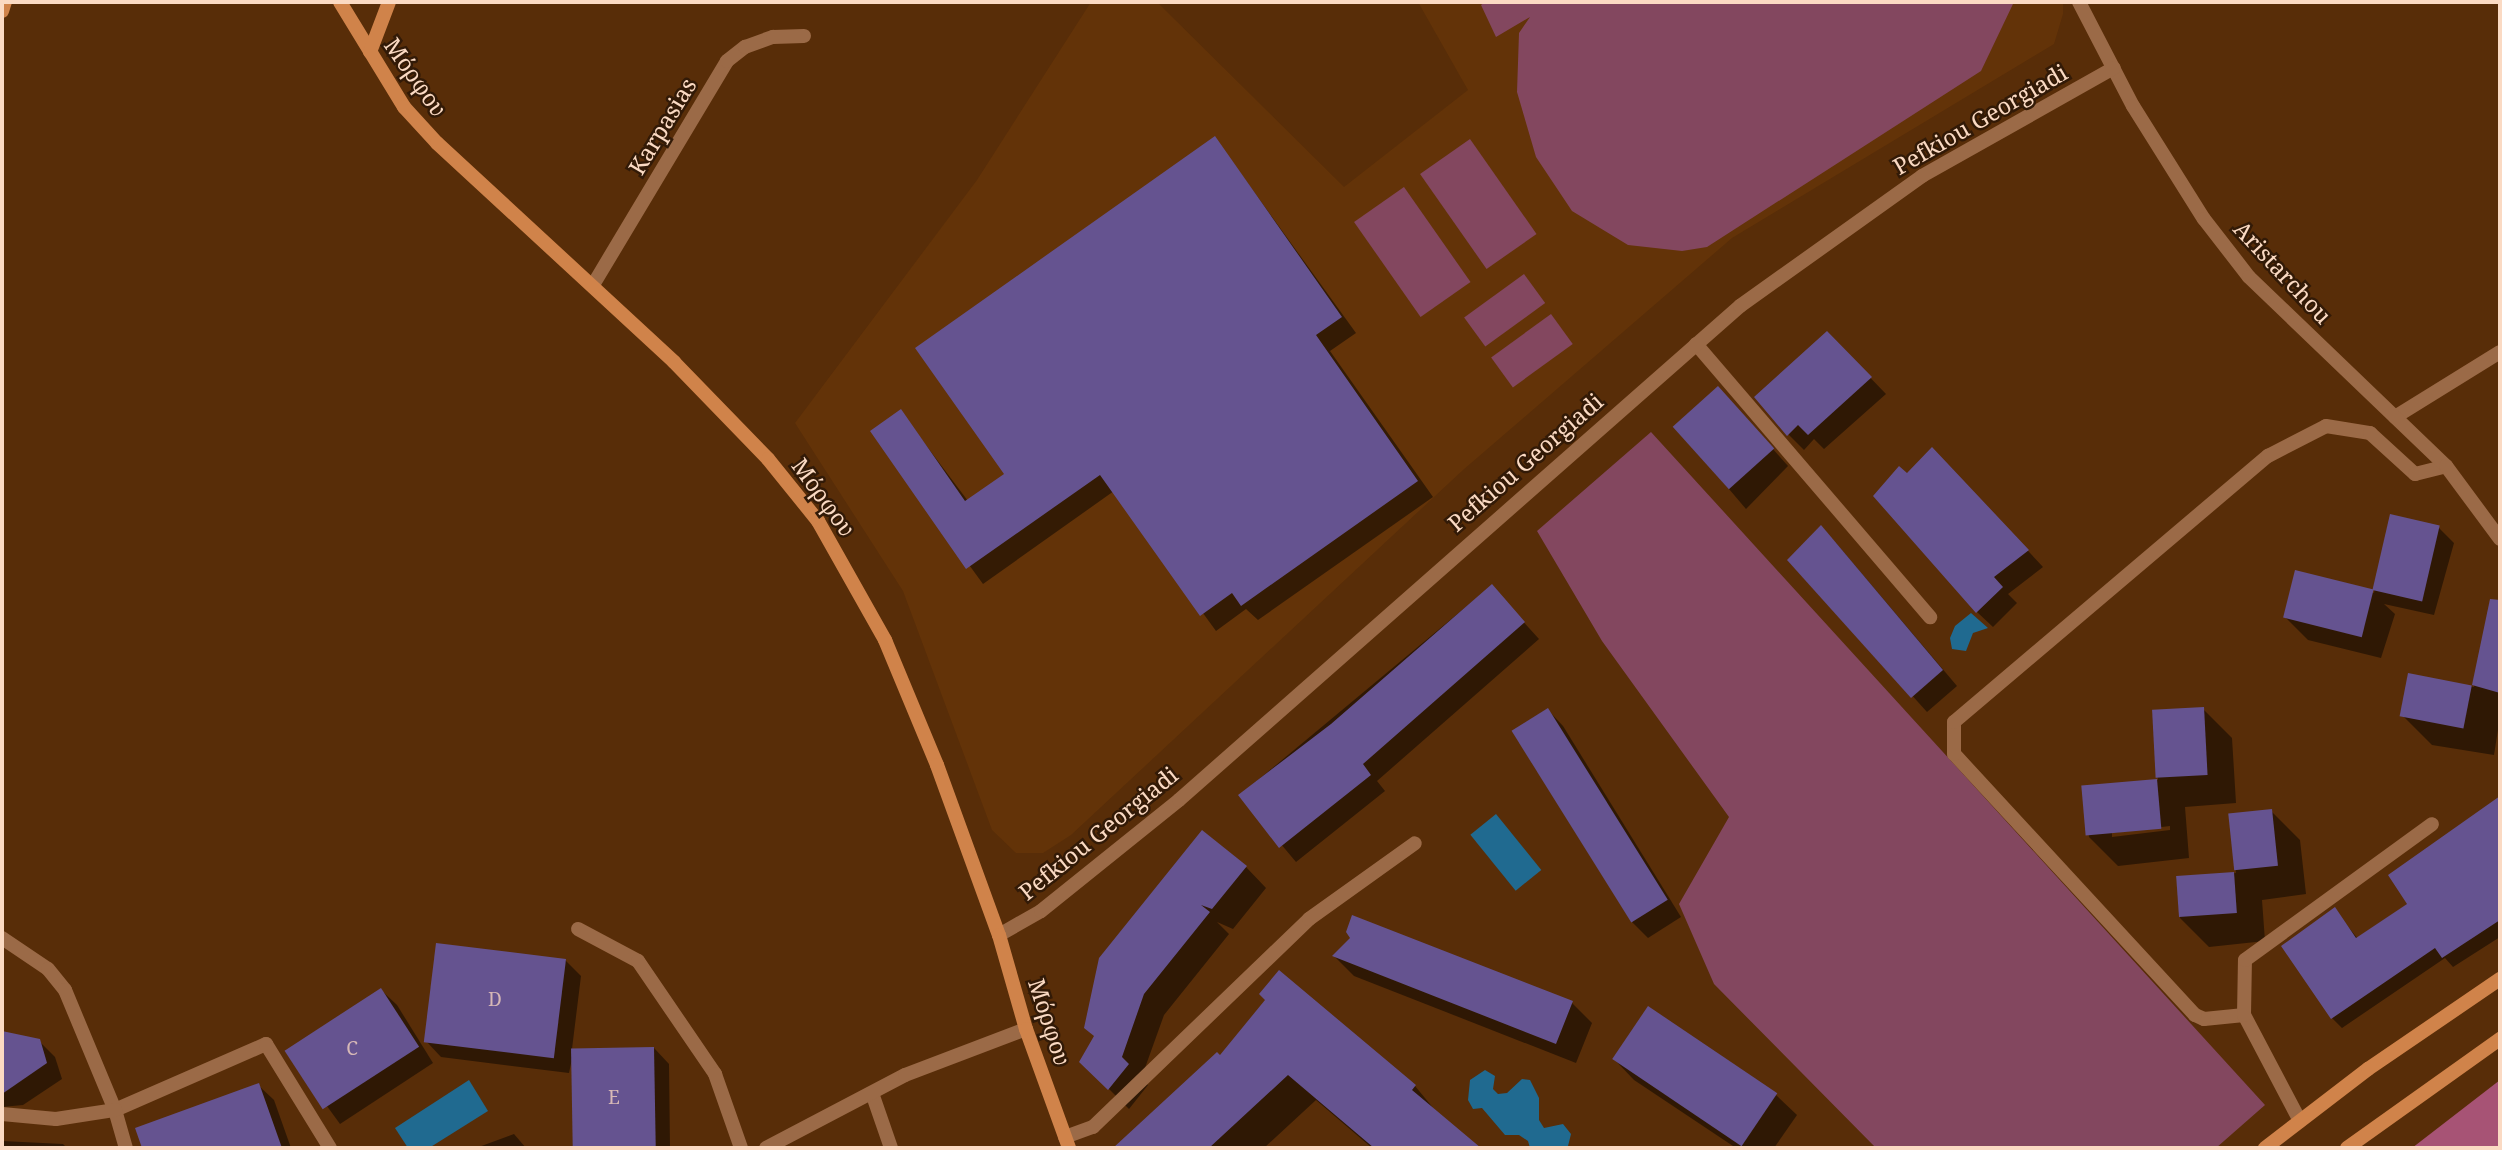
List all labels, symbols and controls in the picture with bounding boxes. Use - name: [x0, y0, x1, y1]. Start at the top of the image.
- street label: Μόρφου: [379, 32, 453, 122]
- street label: Pefkiou Georgiadi: [1888, 58, 2072, 180]
- street label: Karpasias: [622, 73, 702, 179]
- street label: Aristarchou: [2228, 215, 2338, 329]
- street label: Pefkiou Georgiadi: [1442, 387, 1608, 537]
- street label: Μόρφου: [786, 453, 862, 541]
- street label: Pefkiou Georgiadi: [1013, 760, 1183, 906]
- street label: Μόρφου: [1023, 975, 1077, 1069]
- house number: D: [488, 989, 502, 1011]
- house number: C: [346, 1038, 358, 1060]
- house number: E: [608, 1087, 620, 1109]

